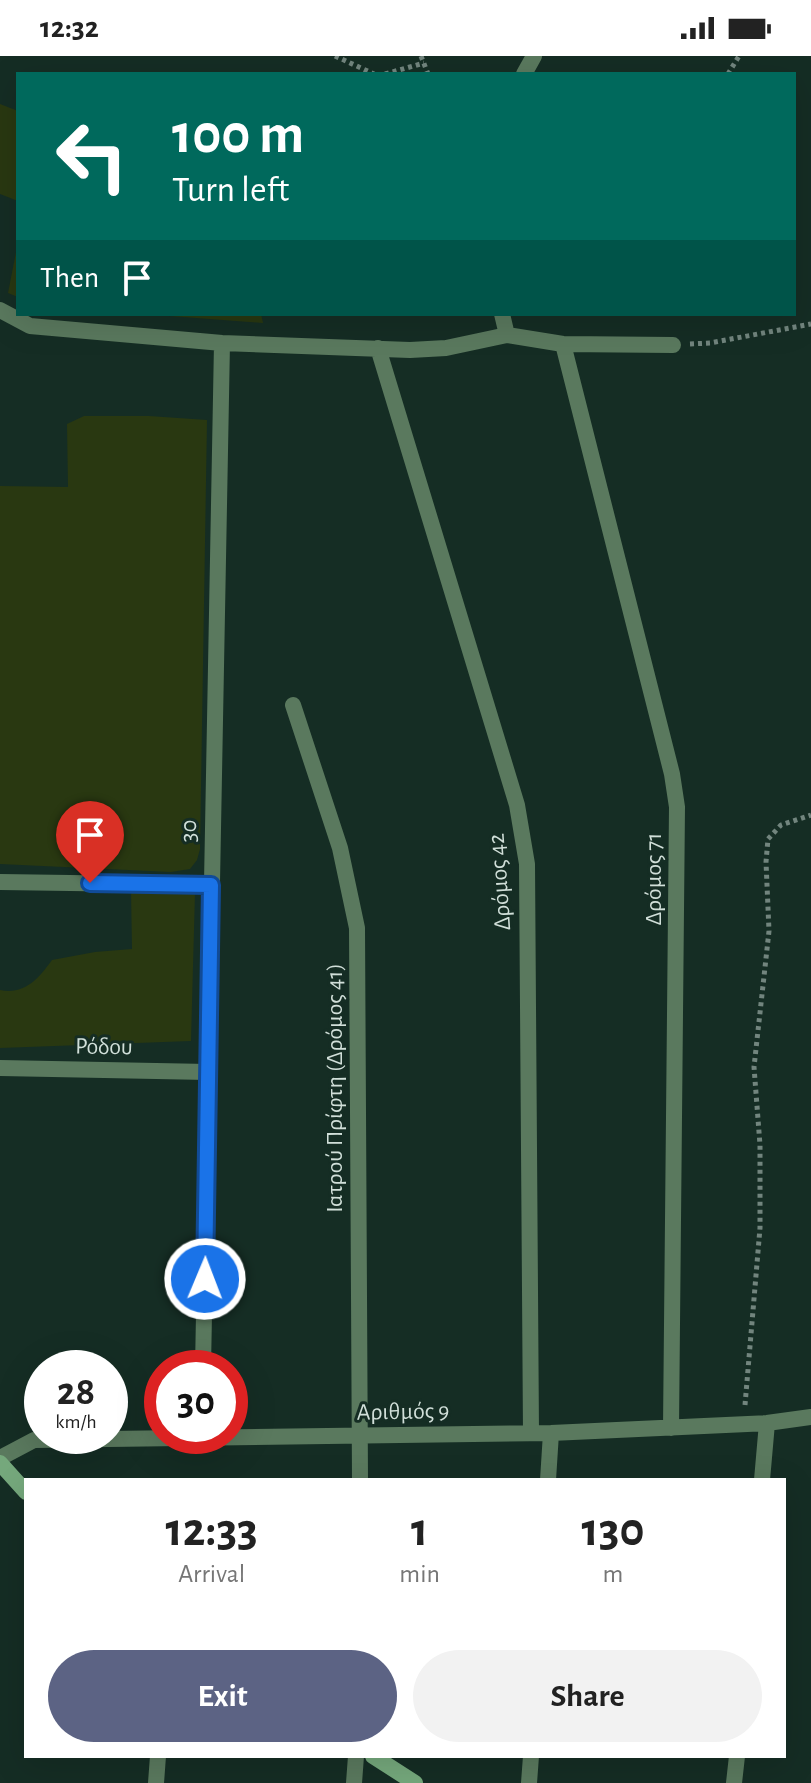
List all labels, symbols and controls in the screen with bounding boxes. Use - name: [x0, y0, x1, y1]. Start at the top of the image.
- text: 12:32: [40, 13, 99, 43]
- icon: left: [40, 104, 144, 208]
- text: 100 m: [172, 107, 304, 163]
- text: Turn left: [172, 172, 289, 208]
- icon: arrive: [115, 256, 159, 300]
- text: Then: [40, 263, 99, 293]
- pin: [56, 801, 124, 883]
- icon: arrive: [68, 813, 112, 857]
- street label: 30: [177, 820, 201, 843]
- street label: Δρόμος 42: [485, 832, 515, 931]
- street label: Δρόμος 71: [642, 832, 666, 926]
- street label: Ιατρού Πρίφτη (Δρόμος 41): [323, 963, 347, 1213]
- street label: Ρόδου: [75, 1034, 133, 1060]
- position arrow: [163, 1237, 247, 1321]
- speed limit sign: 30: [144, 1350, 248, 1454]
- text: 28: [57, 1372, 95, 1412]
- street label: Αριθμός 9: [357, 1399, 450, 1425]
- text: km/h: [55, 1412, 97, 1432]
- text: 12:33: [166, 1507, 258, 1555]
- text: 1: [411, 1507, 428, 1555]
- text: 130: [581, 1507, 644, 1555]
- text: Arrival: [178, 1561, 245, 1587]
- text: min: [399, 1561, 440, 1587]
- text: m: [603, 1561, 623, 1587]
- button: Exit: [48, 1650, 397, 1742]
- button: Share: [413, 1650, 762, 1742]

